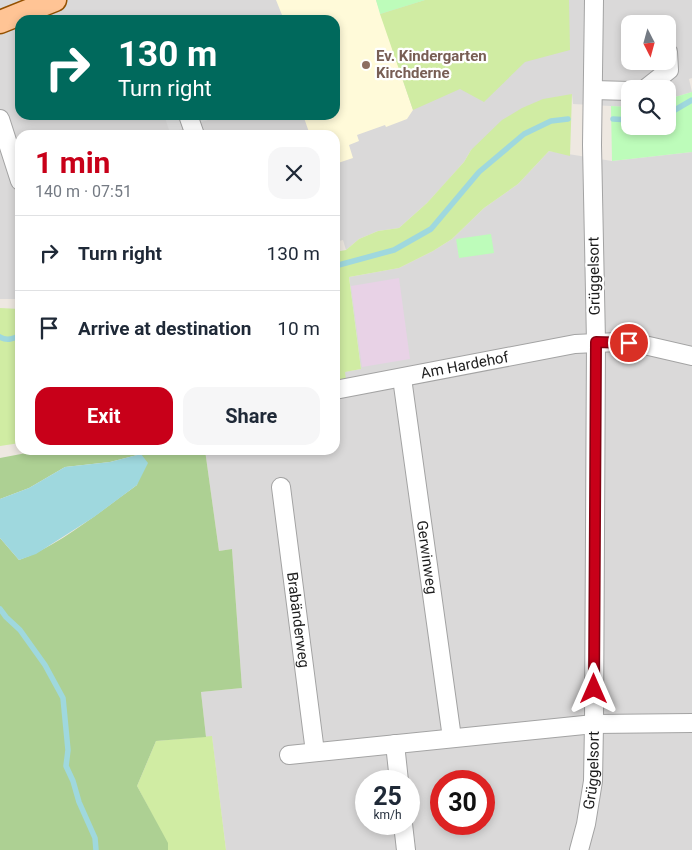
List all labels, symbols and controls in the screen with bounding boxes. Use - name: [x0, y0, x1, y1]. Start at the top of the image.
- north arrow: [621, 15, 676, 70]
- map controls: [621, 15, 676, 135]
- text: 130 m: [118, 34, 217, 75]
- icon: right: [35, 35, 100, 100]
- place label: Ev. Kindergarten Kirchderne: [376, 47, 487, 82]
- marker: Ev. Kindergarten Kirchderne: [360, 59, 372, 71]
- text: Turn right: [118, 76, 212, 101]
- button: search: [621, 80, 676, 135]
- text: 1 min: [35, 145, 110, 180]
- button: close: [268, 147, 320, 199]
- text: 140 m · 07:51: [35, 182, 132, 201]
- street label: Grüggelsort: [584, 236, 604, 315]
- icon: right: [35, 239, 63, 267]
- text: Turn right: [78, 242, 162, 265]
- text: 130 m: [267, 242, 320, 265]
- icon: arrive: [35, 314, 63, 342]
- text: Arrive at destination: [78, 317, 251, 340]
- text: 10 m: [277, 317, 320, 340]
- pin: [608, 322, 650, 364]
- icon: arrive: [615, 329, 643, 357]
- street label: Am Hardehof: [419, 348, 511, 382]
- button: Exit: [35, 387, 173, 445]
- button: Share: [183, 387, 320, 445]
- street label: Gerwinweg: [413, 519, 441, 595]
- street label: Brabänderweg: [283, 571, 313, 669]
- position arrow: [567, 662, 619, 714]
- street label: Grüggelsort: [579, 731, 603, 811]
- speed limit sign: 30: [430, 770, 495, 835]
- text: 25: [373, 782, 402, 811]
- text: km/h: [373, 808, 402, 822]

